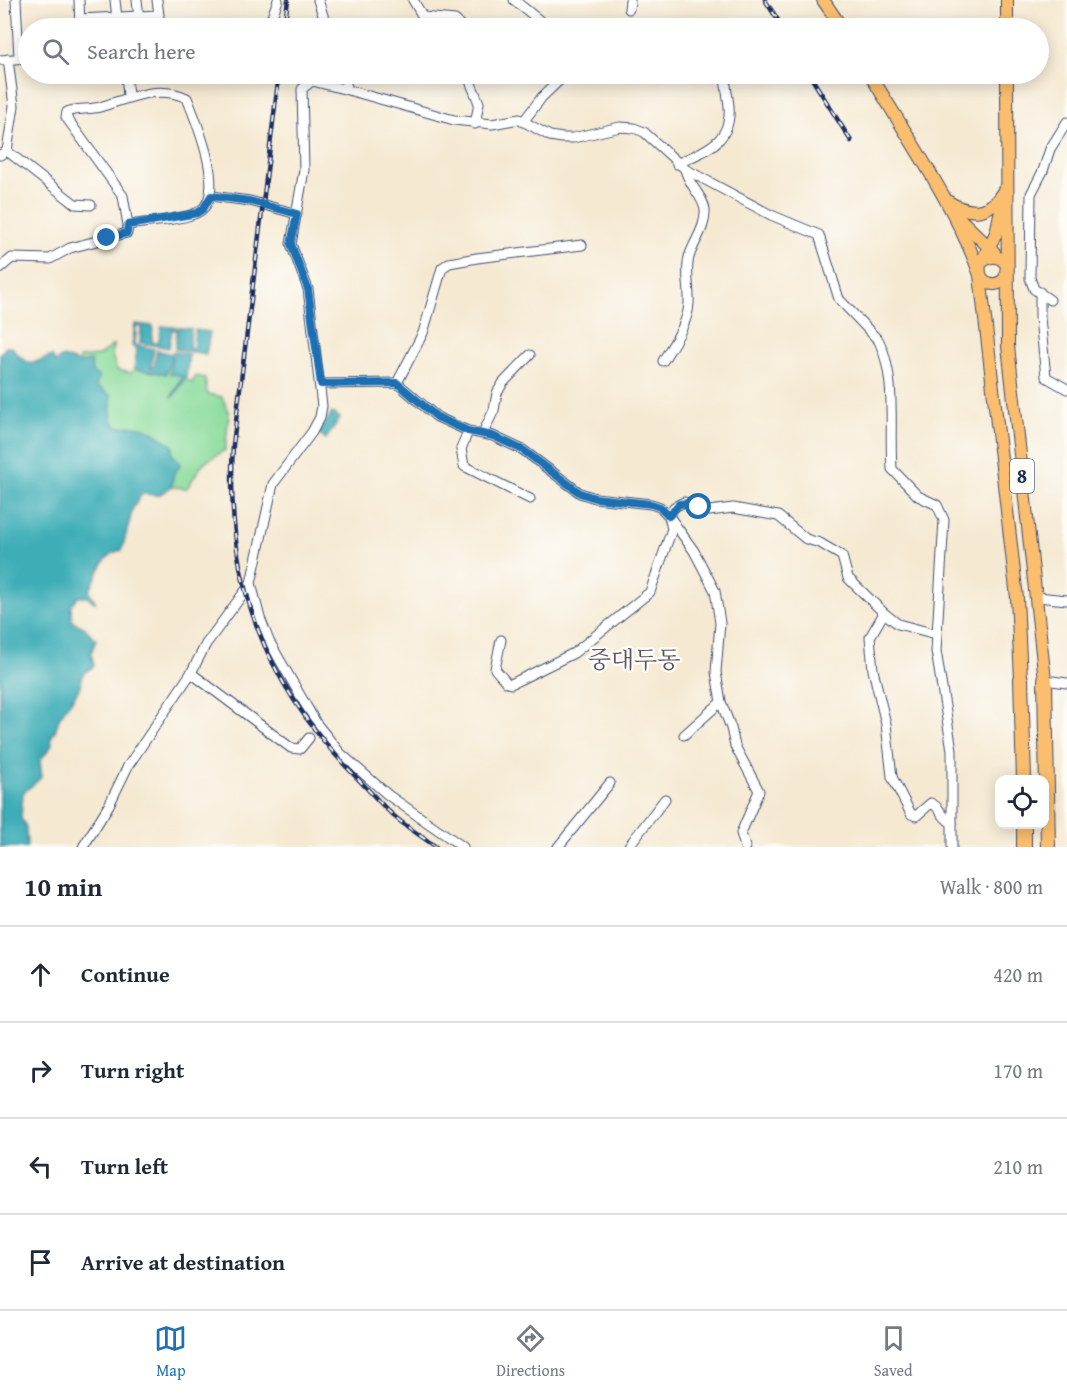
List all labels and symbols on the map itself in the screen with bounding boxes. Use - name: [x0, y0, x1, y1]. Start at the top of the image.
- route end: [93, 224, 119, 250]
- road number: 8: [1010, 459, 1034, 493]
- route start: [685, 493, 711, 519]
- district label: 중대두동: [588, 642, 680, 677]

